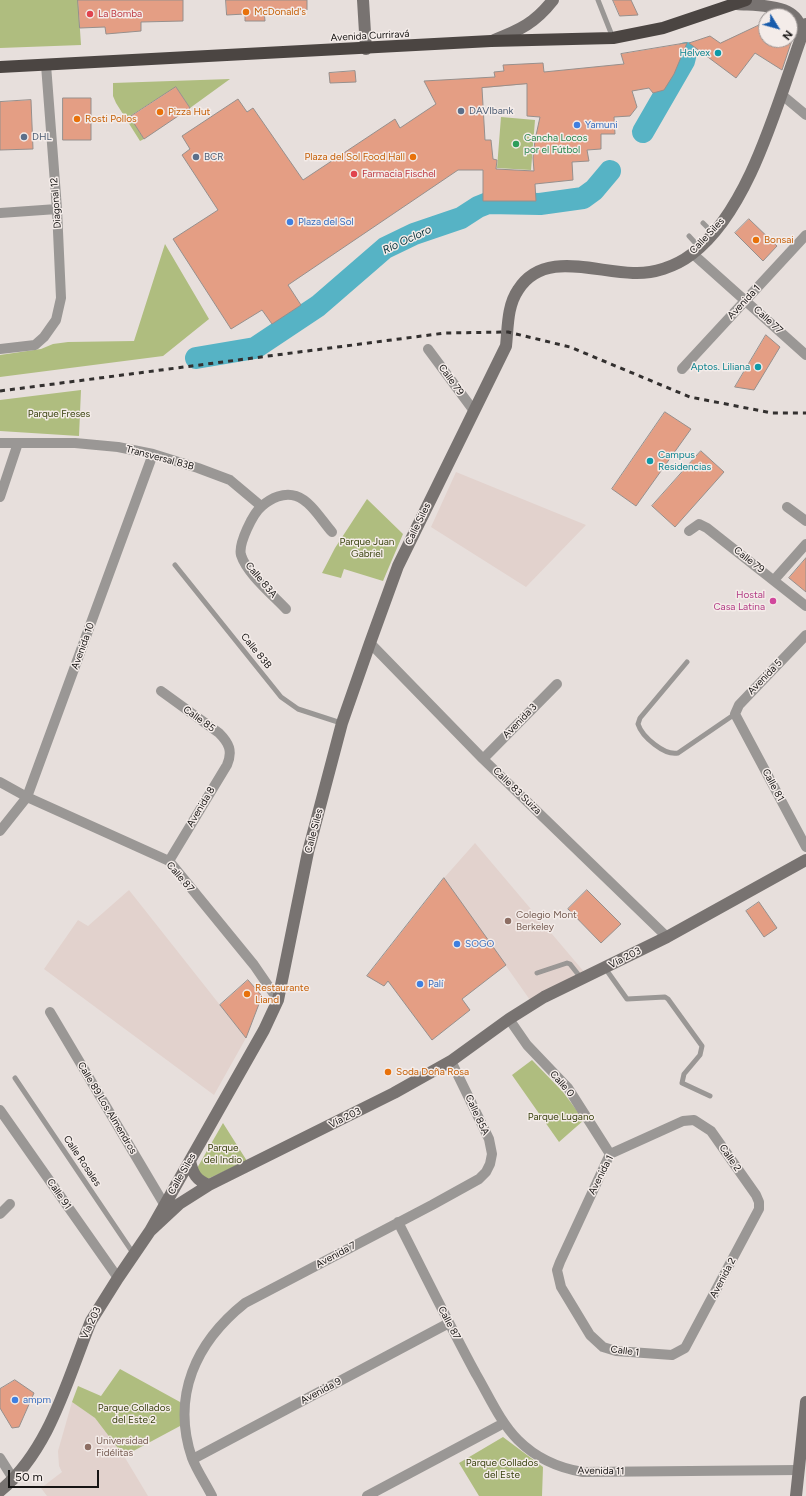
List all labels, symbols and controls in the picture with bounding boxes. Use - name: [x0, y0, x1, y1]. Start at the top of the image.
- place label: McDonald's: [254, 6, 306, 18]
- marker: McDonald's: [241, 7, 251, 17]
- place label: La Bomba: [98, 8, 142, 20]
- north arrow: [758, 8, 798, 48]
- marker: La Bomba: [85, 9, 95, 19]
- street label: Avenida Curriravá: [330, 28, 410, 44]
- text: N: [779, 28, 795, 42]
- place label: Helvex: [680, 47, 710, 59]
- marker: Helvex: [713, 48, 723, 58]
- place label: DAVIbank: [469, 105, 513, 117]
- place label: Pizza Hut: [168, 106, 210, 118]
- marker: DAVIbank: [456, 106, 466, 116]
- marker: Pizza Hut: [155, 107, 165, 117]
- place label: Rosti Pollos: [85, 113, 137, 125]
- marker: Rosti Pollos: [72, 114, 82, 124]
- place label: Yamuni: [585, 119, 618, 131]
- marker: Yamuni: [572, 120, 582, 130]
- place label: DHL: [32, 131, 52, 143]
- marker: DHL: [19, 132, 29, 142]
- place label: Cancha Locos por el Fútbol: [524, 132, 587, 156]
- marker: Cancha Locos por el Fútbol: [511, 139, 521, 149]
- place label: BCR: [204, 151, 224, 163]
- place label: Plaza del Sol Food Hall: [305, 151, 405, 163]
- marker: BCR: [191, 152, 201, 162]
- marker: Plaza del Sol Food Hall: [408, 152, 418, 162]
- place label: Farmacia Fischel: [362, 168, 436, 180]
- marker: Farmacia Fischel: [349, 169, 359, 179]
- street label: Diagonal 12: [48, 177, 64, 229]
- street label: Calle Siles: [687, 215, 727, 257]
- place label: Plaza del Sol: [298, 216, 354, 228]
- marker: Plaza del Sol: [285, 217, 295, 227]
- water label: Río Ocloro: [381, 223, 433, 257]
- place label: Bonsai: [764, 234, 794, 246]
- marker: Bonsai: [751, 235, 761, 245]
- street label: Avenida 1: [725, 282, 763, 322]
- street label: Calle 77: [751, 304, 785, 336]
- place label: Aptos. Liliana: [691, 361, 750, 373]
- street label: Calle 79: [436, 362, 466, 398]
- marker: Aptos. Liliana: [753, 362, 763, 372]
- park label: Parque Freses: [28, 408, 90, 420]
- street label: Transversal 83B: [125, 443, 195, 473]
- place label: Campus Residencias: [658, 449, 711, 472]
- marker: Campus Residencias: [645, 456, 655, 466]
- street label: Calle Siles: [403, 501, 433, 547]
- park label: Parque Juan Gabriel: [340, 536, 394, 560]
- street label: Calle 79: [731, 544, 767, 576]
- street label: Calle 83A: [243, 560, 279, 600]
- place label: Hostal Casa Latina: [713, 589, 765, 612]
- marker: Hostal Casa Latina: [768, 596, 778, 606]
- street label: Avenida 10: [69, 621, 97, 671]
- street label: Calle 83B: [238, 631, 274, 671]
- street label: Avenida 5: [745, 657, 785, 697]
- street label: Avenida 3: [500, 701, 540, 741]
- street label: Calle 85: [181, 703, 217, 735]
- street label: Calle 83 Suiza: [490, 765, 544, 817]
- street label: Calle 81: [760, 767, 786, 803]
- street label: Avenida 8: [184, 785, 218, 829]
- street label: Calle Siles: [302, 808, 326, 854]
- street label: Calle 87: [164, 859, 196, 895]
- place label: Colegio Mont Berkeley: [516, 909, 577, 932]
- marker: Colegio Mont Berkeley: [503, 916, 513, 926]
- place label: SOGO: [465, 938, 494, 950]
- marker: SOGO: [452, 939, 462, 949]
- street label: Vía 203: [607, 945, 643, 971]
- place label: Palí: [428, 978, 443, 990]
- marker: Palí: [415, 979, 425, 989]
- place label: Restaurante Liand: [255, 982, 309, 1006]
- marker: Restaurante Liand: [242, 989, 252, 999]
- street label: Calle 89 Los Almendros: [75, 1060, 139, 1156]
- place label: Soda Doña Rosa: [396, 1066, 469, 1078]
- marker: Soda Doña Rosa: [383, 1067, 393, 1077]
- street label: Calle 0: [547, 1068, 577, 1100]
- street label: Calle 85A: [462, 1093, 492, 1137]
- street label: Vía 203: [327, 1105, 363, 1131]
- park label: Parque Lugano: [528, 1111, 594, 1123]
- street label: Calle Rosales: [61, 1133, 103, 1189]
- park label: Parque del Indio: [204, 1142, 242, 1166]
- street label: Calle 2: [716, 1142, 744, 1174]
- street label: Calle Siles: [165, 1151, 199, 1197]
- street label: Avenida 1: [586, 1153, 616, 1197]
- street label: Calle 91: [44, 1176, 74, 1212]
- street label: Avenida 7: [314, 1239, 358, 1271]
- street label: Avenida 2: [707, 1256, 739, 1300]
- street label: Calle 87: [435, 1304, 463, 1342]
- street label: Vía 203: [78, 1305, 104, 1341]
- street label: Calle 1: [610, 1343, 640, 1359]
- street label: Avenida 9: [299, 1375, 343, 1407]
- place label: ampm: [23, 1394, 51, 1406]
- marker: ampm: [10, 1395, 20, 1405]
- park label: Parque Collados del Este 2: [98, 1402, 170, 1426]
- place label: Universidad Fidélitas: [96, 1435, 149, 1458]
- marker: Universidad Fidélitas: [83, 1442, 93, 1452]
- park label: Parque Collados del Este: [466, 1457, 538, 1480]
- scale bar: [10, 1462, 101, 1488]
- street label: Avenida 11: [578, 1465, 624, 1477]
- text: 50 m: [15, 1470, 43, 1484]

